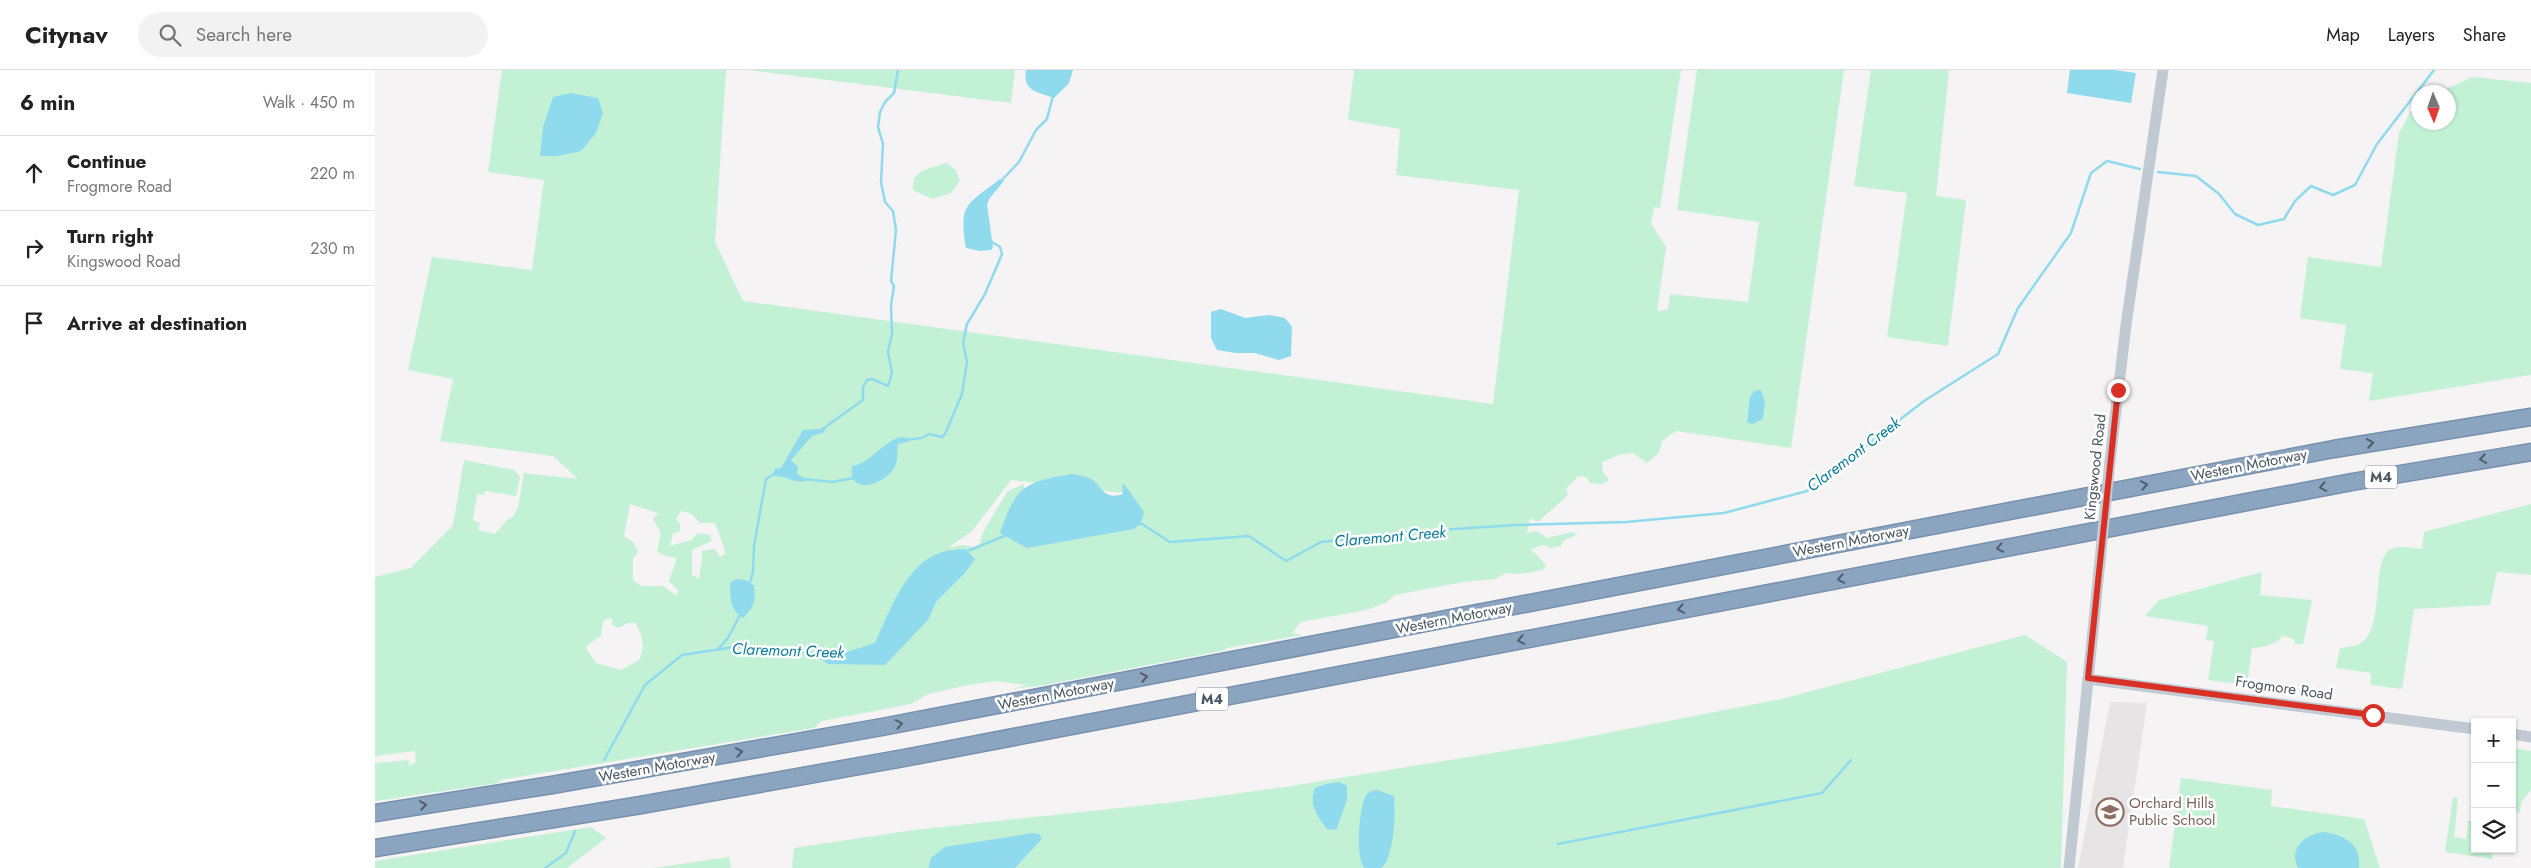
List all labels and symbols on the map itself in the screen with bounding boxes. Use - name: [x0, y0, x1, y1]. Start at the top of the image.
- north arrow: [2411, 85, 2456, 130]
- route end: [2107, 379, 2130, 402]
- water label: Claremont Creek: [1802, 411, 1906, 497]
- street label: Kingswood Road: [2078, 413, 2112, 521]
- one-way arrow: [2366, 438, 2374, 449]
- street label: Western Motorway: [2189, 443, 2309, 487]
- one-way arrow: [2478, 454, 2487, 464]
- road number: M4: [2365, 466, 2397, 488]
- one-way arrow: [2140, 481, 2149, 491]
- one-way arrow: [2318, 481, 2327, 492]
- street label: Western Motorway: [1791, 519, 1911, 563]
- water label: Claremont Creek: [1333, 520, 1448, 553]
- one-way arrow: [1996, 542, 2005, 553]
- one-way arrow: [1836, 573, 1845, 583]
- street label: Western Motorway: [1394, 596, 1514, 640]
- one-way arrow: [1677, 604, 1685, 614]
- one-way arrow: [1517, 634, 1526, 645]
- water label: Claremont Creek: [732, 637, 846, 664]
- street label: Frogmore Road: [2234, 670, 2334, 706]
- street label: Western Motorway: [996, 672, 1116, 716]
- one-way arrow: [1140, 672, 1149, 683]
- road number: M4: [1196, 688, 1228, 710]
- route start: [2362, 704, 2385, 727]
- one-way arrow: [894, 719, 903, 730]
- street label: Western Motorway: [597, 746, 717, 788]
- one-way arrow: [734, 748, 743, 758]
- place label: Orchard Hills Public School: [2129, 792, 2215, 831]
- school or university icon: Orchard Hills Public School: [2095, 797, 2125, 827]
- one-way arrow: [419, 801, 428, 811]

